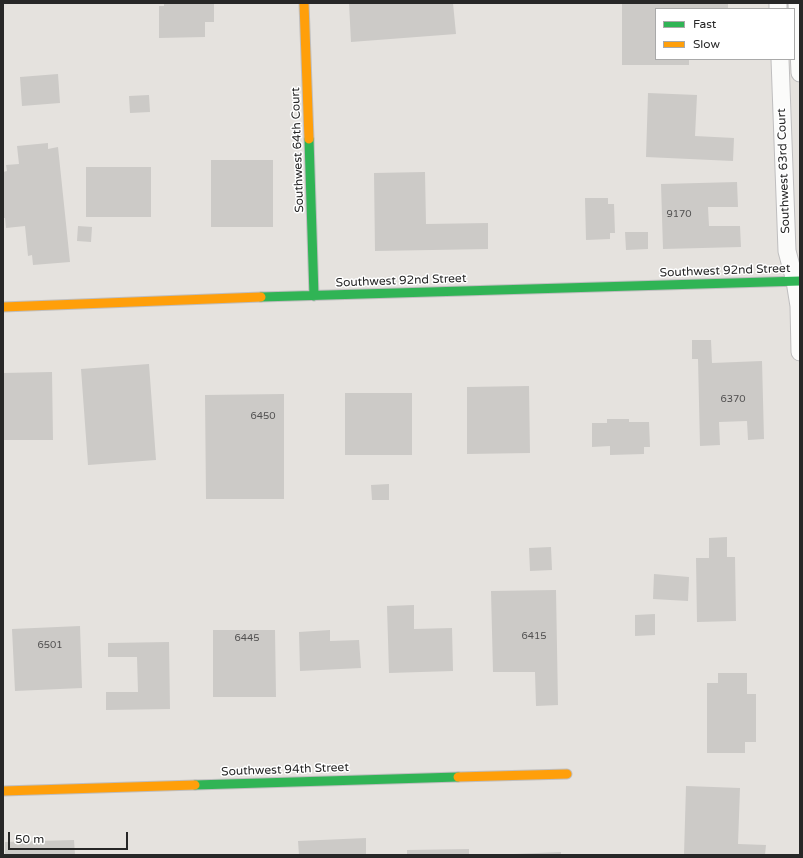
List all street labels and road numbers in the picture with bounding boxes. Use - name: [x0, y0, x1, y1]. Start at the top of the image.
- street label: Southwest 64th Court: [289, 87, 307, 213]
- street label: Southwest 63rd Court: [775, 108, 793, 234]
- street label: Southwest 92nd Street: [659, 262, 791, 280]
- street label: Southwest 92nd Street: [335, 272, 467, 290]
- street label: Southwest 94th Street: [221, 761, 349, 779]

